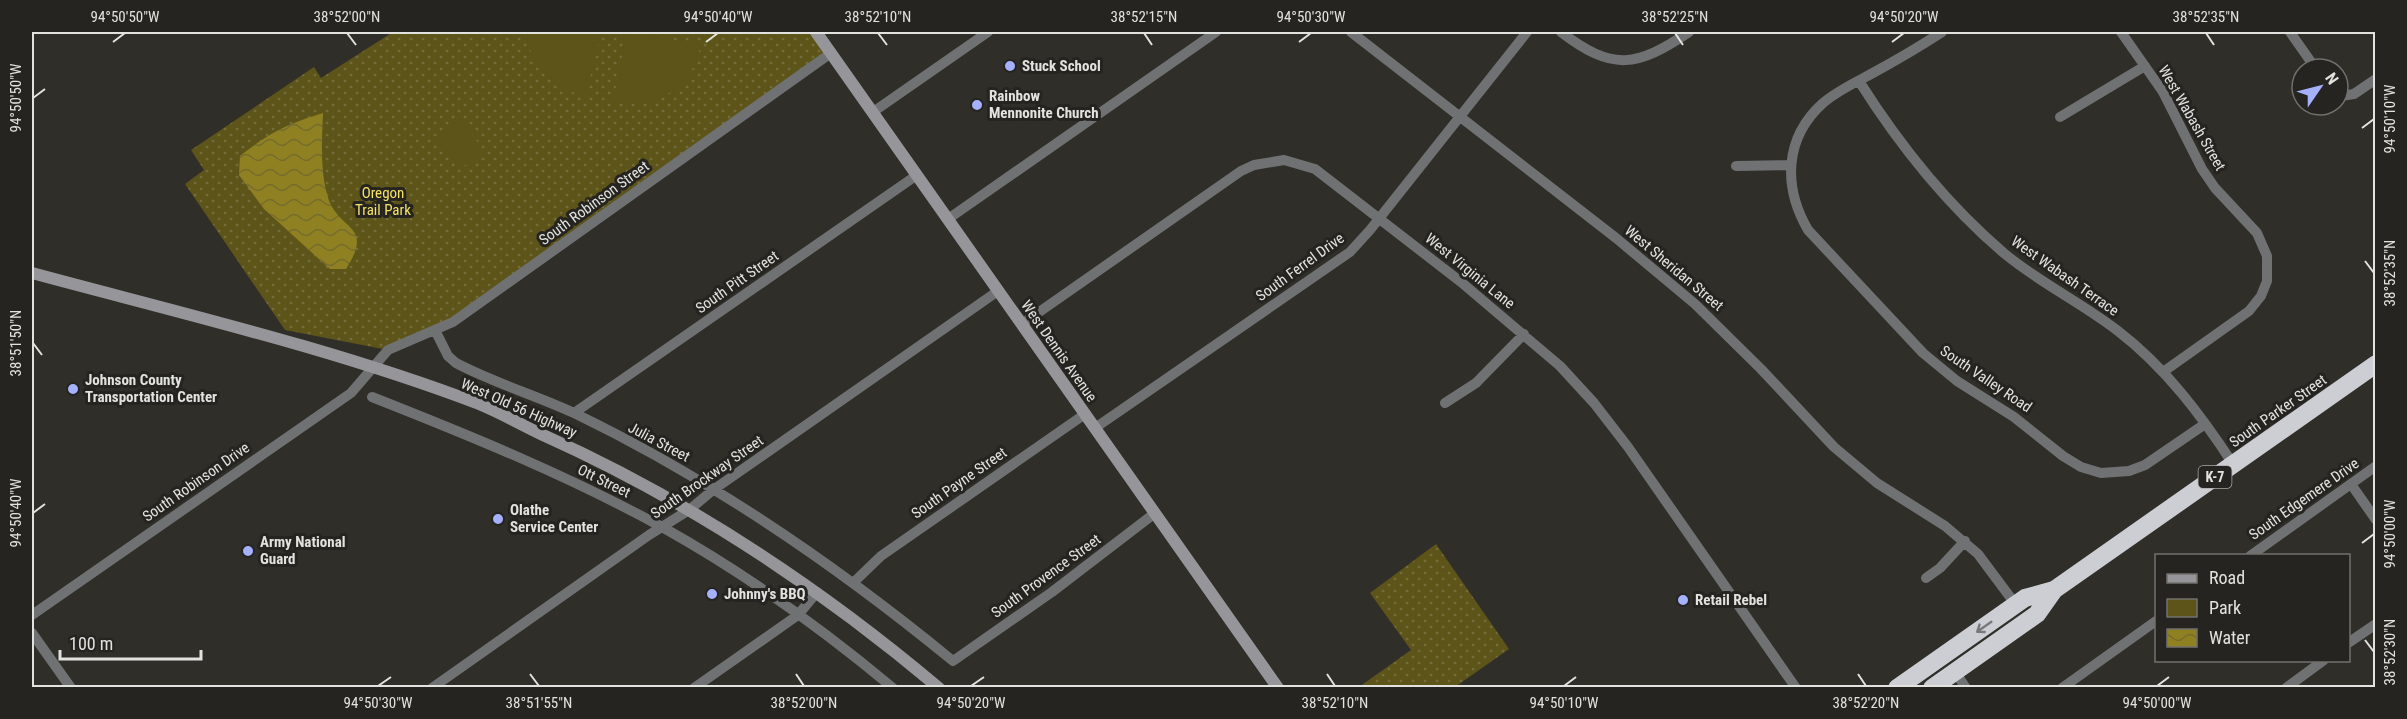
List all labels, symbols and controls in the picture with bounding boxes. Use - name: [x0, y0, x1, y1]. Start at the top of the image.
- text: 94°50'50"W: [91, 8, 160, 26]
- text: 38°52'00"N: [314, 8, 380, 26]
- text: 94°50'40"W: [684, 8, 753, 26]
- text: 38°52'10"N: [845, 8, 911, 26]
- text: 38°52'15"N: [1111, 8, 1177, 26]
- text: 94°50'30"W: [1277, 8, 1346, 26]
- text: 38°52'25"N: [1642, 8, 1708, 26]
- text: 94°50'20"W: [1870, 8, 1939, 26]
- text: 38°52'35"N: [2173, 8, 2239, 26]
- place label: Stuck School: [1022, 57, 1101, 75]
- north arrow: [2290, 57, 2350, 117]
- marker: Stuck School: [1003, 59, 1017, 73]
- street label: West Wabash Street: [2155, 62, 2229, 174]
- text: 94°50'50"W: [7, 63, 25, 132]
- text: N: [2321, 69, 2342, 88]
- text: 94°50'10"W: [2381, 84, 2399, 153]
- place label: Rainbow Mennonite Church: [989, 87, 1099, 122]
- marker: Rainbow Mennonite Church: [970, 98, 984, 112]
- street label: South Robinson Street: [536, 157, 652, 249]
- park label: Oregon Trail Park: [355, 184, 411, 219]
- street label: West Sheridan Street: [1621, 221, 1727, 315]
- street label: South Ferrel Drive: [1252, 229, 1348, 305]
- street label: West Virginia Lane: [1422, 229, 1518, 313]
- street label: West Wabash Terrace: [2008, 232, 2122, 320]
- text: 38°52'35"N: [2381, 240, 2399, 306]
- street label: South Pitt Street: [692, 247, 782, 317]
- street label: West Dennis Avenue: [1017, 297, 1101, 405]
- text: 38°51'50"N: [7, 310, 25, 376]
- street label: South Valley Road: [1937, 342, 2035, 416]
- place label: Johnson County Transportation Center: [85, 371, 217, 406]
- street label: South Parker Street: [2226, 371, 2330, 451]
- street label: West Old 56 Highway: [458, 374, 580, 442]
- marker: Johnson County Transportation Center: [66, 382, 80, 396]
- street label: Julia Street: [625, 418, 693, 466]
- street label: South Brockway Street: [647, 431, 767, 523]
- street label: South Robinson Drive: [139, 438, 253, 526]
- street label: South Payne Street: [908, 443, 1010, 523]
- street label: South Edgemere Drive: [2246, 454, 2362, 544]
- street label: Ott Street: [575, 461, 633, 501]
- road number: K-7: [2198, 466, 2232, 488]
- text: 94°50'40"W: [7, 478, 25, 547]
- text: 94°50'00"W: [2381, 499, 2399, 568]
- place label: Olathe Service Center: [510, 501, 598, 536]
- marker: Olathe Service Center: [491, 512, 505, 526]
- street label: South Provence Street: [988, 530, 1104, 622]
- place label: Army National Guard: [260, 533, 346, 568]
- marker: Army National Guard: [241, 544, 255, 558]
- legend: [2155, 554, 2350, 662]
- text: Road: [2209, 567, 2245, 588]
- place label: Johnny's BBQ: [724, 585, 806, 603]
- marker: Johnny's BBQ: [705, 587, 719, 601]
- place label: Retail Rebel: [1695, 591, 1767, 609]
- marker: Retail Rebel: [1676, 593, 1690, 607]
- text: Park: [2209, 597, 2241, 618]
- text: 38°52'30"N: [2381, 619, 2399, 685]
- one-way arrow: [1977, 621, 1993, 633]
- scale bar: [60, 623, 201, 661]
- text: Water: [2209, 627, 2251, 648]
- text: 100 m: [69, 633, 113, 654]
- text: 94°50'30"W: [344, 694, 413, 712]
- text: 38°51'55"N: [506, 694, 572, 712]
- text: 38°52'00"N: [771, 694, 837, 712]
- text: 94°50'20"W: [937, 694, 1006, 712]
- text: 38°52'10"N: [1302, 694, 1368, 712]
- text: 94°50'10"W: [1530, 694, 1599, 712]
- text: 38°52'20"N: [1833, 694, 1899, 712]
- text: 94°50'00"W: [2123, 694, 2192, 712]

